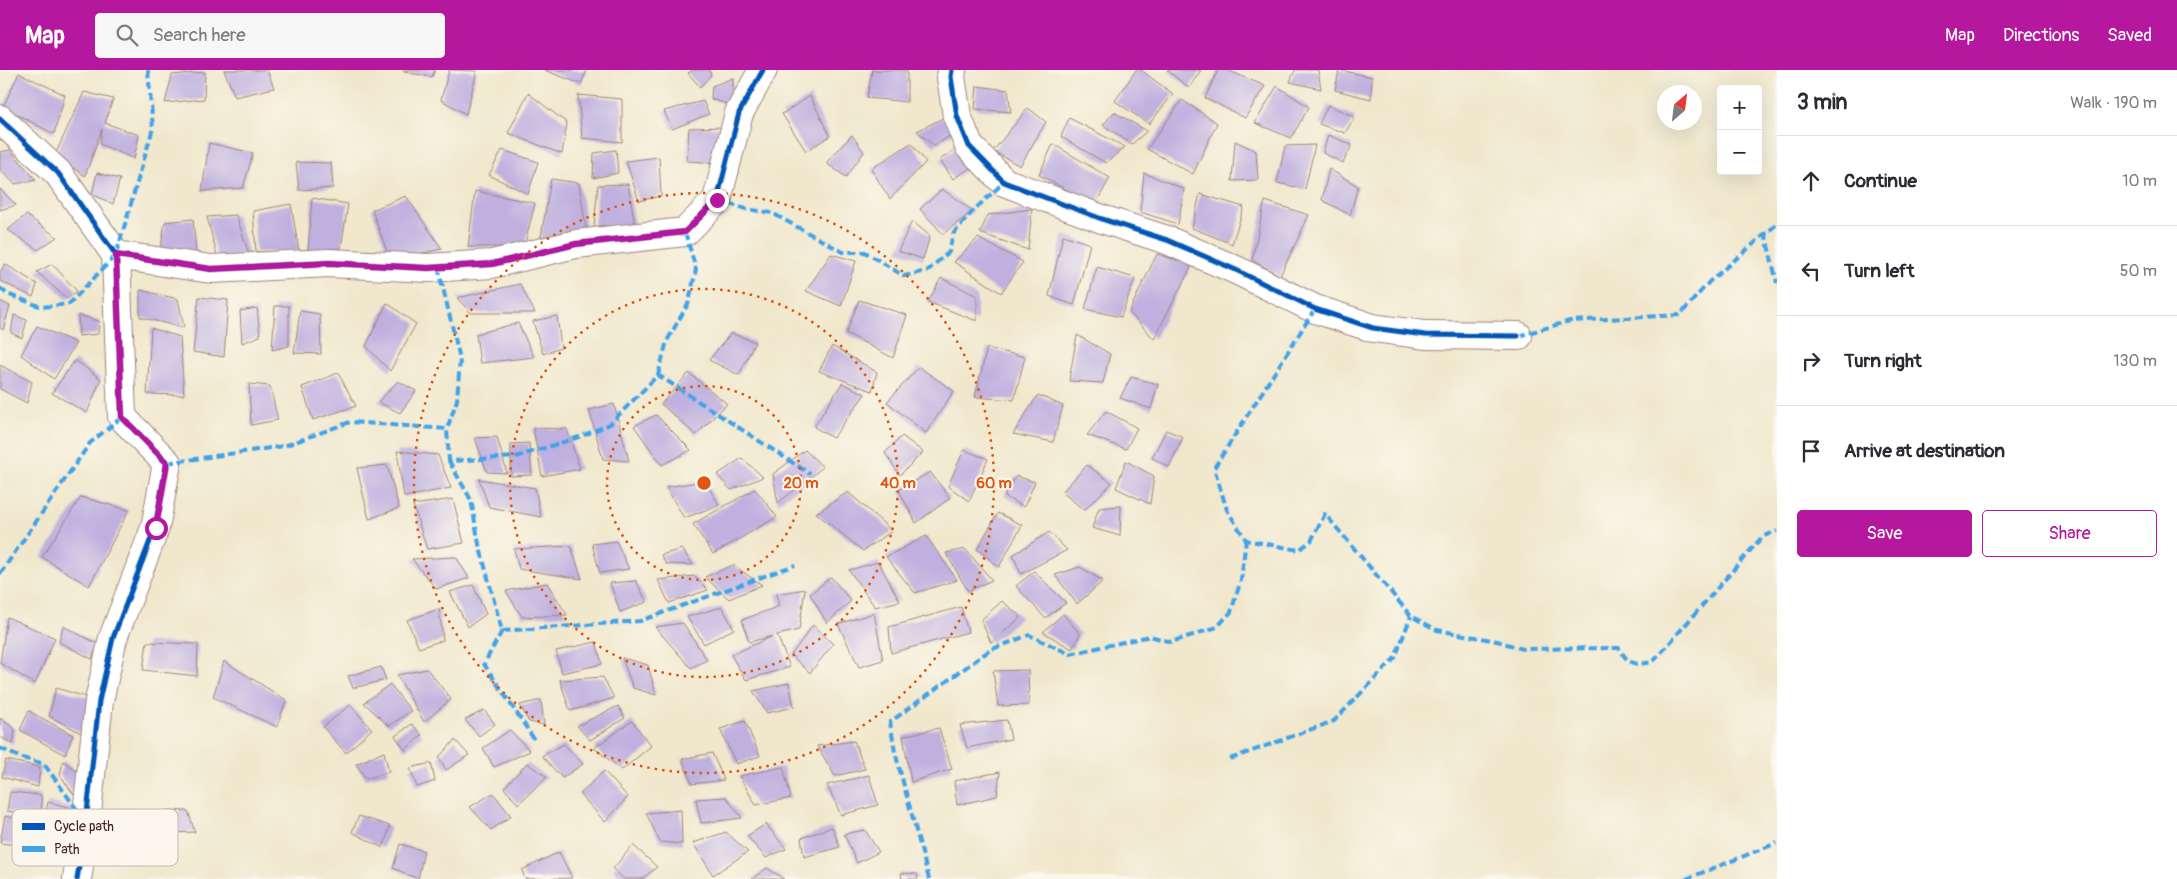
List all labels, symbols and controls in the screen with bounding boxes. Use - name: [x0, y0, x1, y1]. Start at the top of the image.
- search box: [95, 13, 445, 58]
- text: Map: [25, 21, 65, 50]
- icon: search: [113, 21, 141, 49]
- text: Search here: [153, 23, 246, 47]
- text: Map: [1945, 24, 1975, 47]
- text: Directions: [2003, 24, 2079, 47]
- text: Saved: [2107, 24, 2152, 47]
- north arrow: [1657, 85, 1702, 130]
- map controls: [1717, 85, 1762, 175]
- button: +: [1717, 85, 1762, 130]
- text: 3 min: [1797, 89, 1847, 116]
- text: Walk · 190 m: [2070, 93, 2157, 113]
- button: −: [1717, 130, 1762, 175]
- icon: ahead: [1797, 167, 1825, 195]
- text: Continue: [1844, 169, 1917, 193]
- text: 10 m: [2122, 171, 2157, 191]
- route end: [706, 189, 729, 212]
- icon: left: [1797, 257, 1825, 285]
- text: Turn left: [1844, 259, 1914, 283]
- text: 50 m: [2120, 261, 2157, 281]
- icon: right: [1797, 347, 1825, 375]
- text: Turn right: [1844, 349, 1922, 373]
- text: 130 m: [2113, 351, 2157, 371]
- icon: arrive: [1797, 437, 1825, 465]
- text: Arrive at destination: [1844, 439, 2005, 463]
- centre of rings: [695, 474, 713, 492]
- text: 20 m: [783, 474, 819, 493]
- text: 40 m: [880, 474, 916, 493]
- text: 60 m: [976, 474, 1012, 493]
- button: Save: [1797, 510, 1972, 557]
- button: Share: [1982, 510, 2157, 557]
- route start: [145, 517, 168, 540]
- legend: [12, 809, 178, 866]
- text: Cycle path: [54, 818, 114, 835]
- text: Path: [54, 841, 79, 858]

